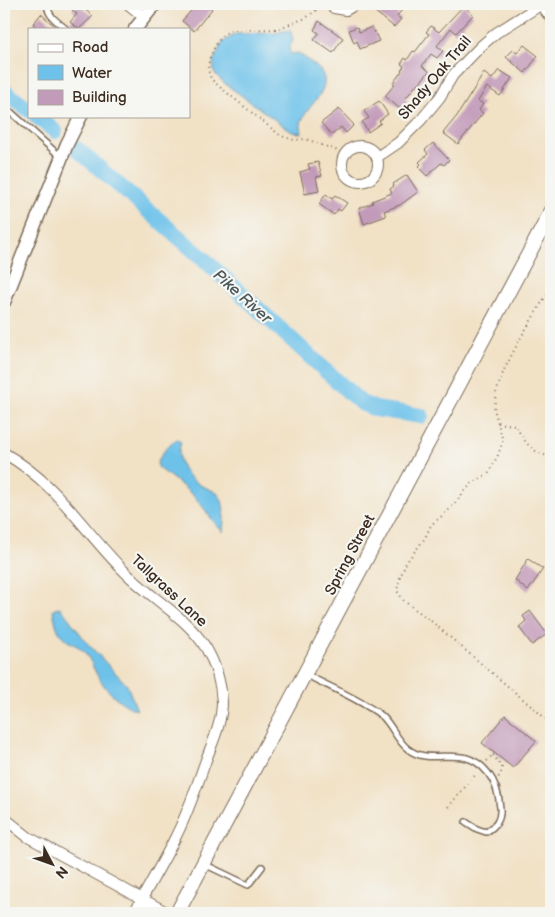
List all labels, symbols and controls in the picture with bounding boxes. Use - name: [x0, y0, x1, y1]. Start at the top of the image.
- legend: [28, 28, 190, 118]
- street label: Shady Oak Trail: [394, 32, 476, 124]
- text: Road: [72, 38, 108, 57]
- text: Water: [72, 64, 112, 83]
- text: Building: [72, 88, 127, 107]
- water label: Pike River: [209, 266, 276, 329]
- street label: Spring Street: [321, 511, 379, 599]
- street label: Tallgrass Lane: [127, 551, 211, 631]
- north arrow: [28, 840, 78, 890]
- text: N: [52, 863, 71, 882]

